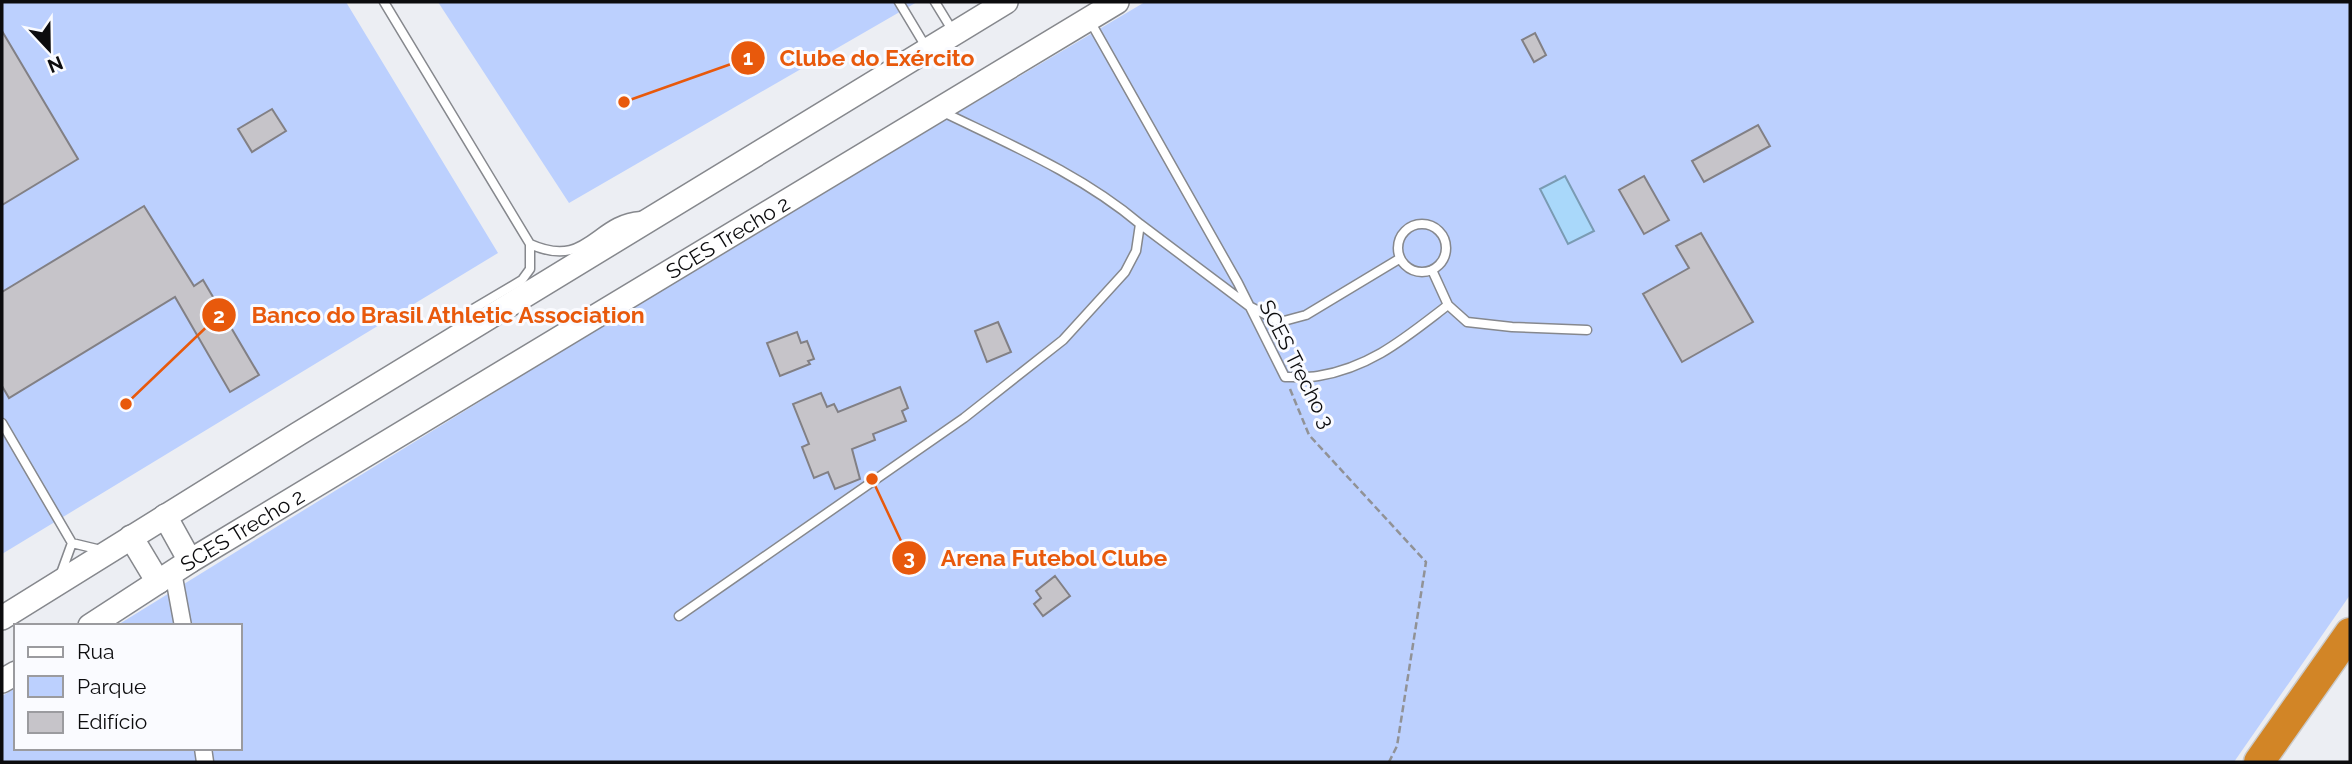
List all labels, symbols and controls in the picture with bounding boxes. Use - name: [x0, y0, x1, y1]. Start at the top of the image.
- north arrow: [14, 14, 84, 84]
- callout: Clube do Exército: [731, 36, 989, 80]
- text: Clube do Exército: [780, 44, 975, 71]
- text: 1: [743, 45, 753, 70]
- text: N: [45, 52, 66, 78]
- street label: SCES Trecho 2: [661, 190, 794, 284]
- callout: Banco do Brasil Athletic Association: [201, 293, 659, 337]
- street label: SCES Trecho 3: [1254, 296, 1340, 432]
- text: Banco do Brasil Athletic Association: [251, 301, 645, 328]
- text: 2: [213, 303, 225, 328]
- street label: SCES Trecho 2: [175, 483, 309, 577]
- callout: Arena Futebol Clube: [891, 536, 1181, 580]
- text: Arena Futebol Clube: [941, 544, 1167, 571]
- text: 3: [903, 545, 915, 570]
- legend: [14, 624, 242, 750]
- text: Rua: [77, 639, 114, 664]
- text: Parque: [77, 674, 146, 699]
- text: Edifício: [77, 709, 147, 734]

